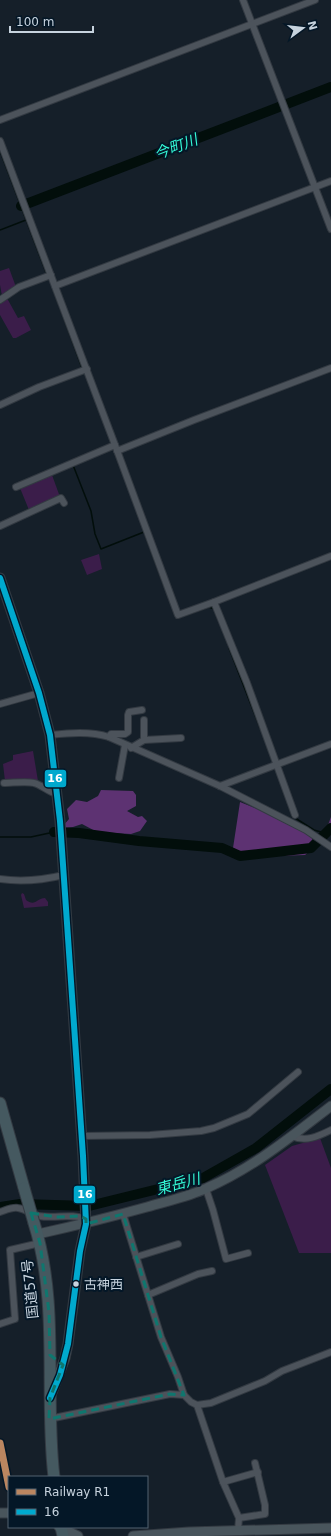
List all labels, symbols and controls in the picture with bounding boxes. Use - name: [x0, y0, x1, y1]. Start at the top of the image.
- scale bar: [10, 8, 93, 34]
- north arrow: [283, 8, 323, 48]
- text: 100 m: [16, 15, 54, 29]
- text: N: [305, 19, 320, 32]
- water label: 今町川: [152, 130, 202, 163]
- line badge: 16: [44, 769, 67, 788]
- text: 16: [47, 772, 63, 785]
- water label: 東岳川: [154, 1169, 204, 1199]
- line badge: 16: [73, 1185, 96, 1204]
- text: 16: [77, 1188, 93, 1201]
- street label: 国道57号: [19, 1258, 41, 1320]
- place label: 古神西: [84, 1277, 123, 1292]
- marker: 古神西: [71, 1279, 81, 1289]
- legend: [8, 1476, 148, 1528]
- text: Railway R1: [44, 1485, 110, 1499]
- text: 16: [44, 1505, 59, 1519]

